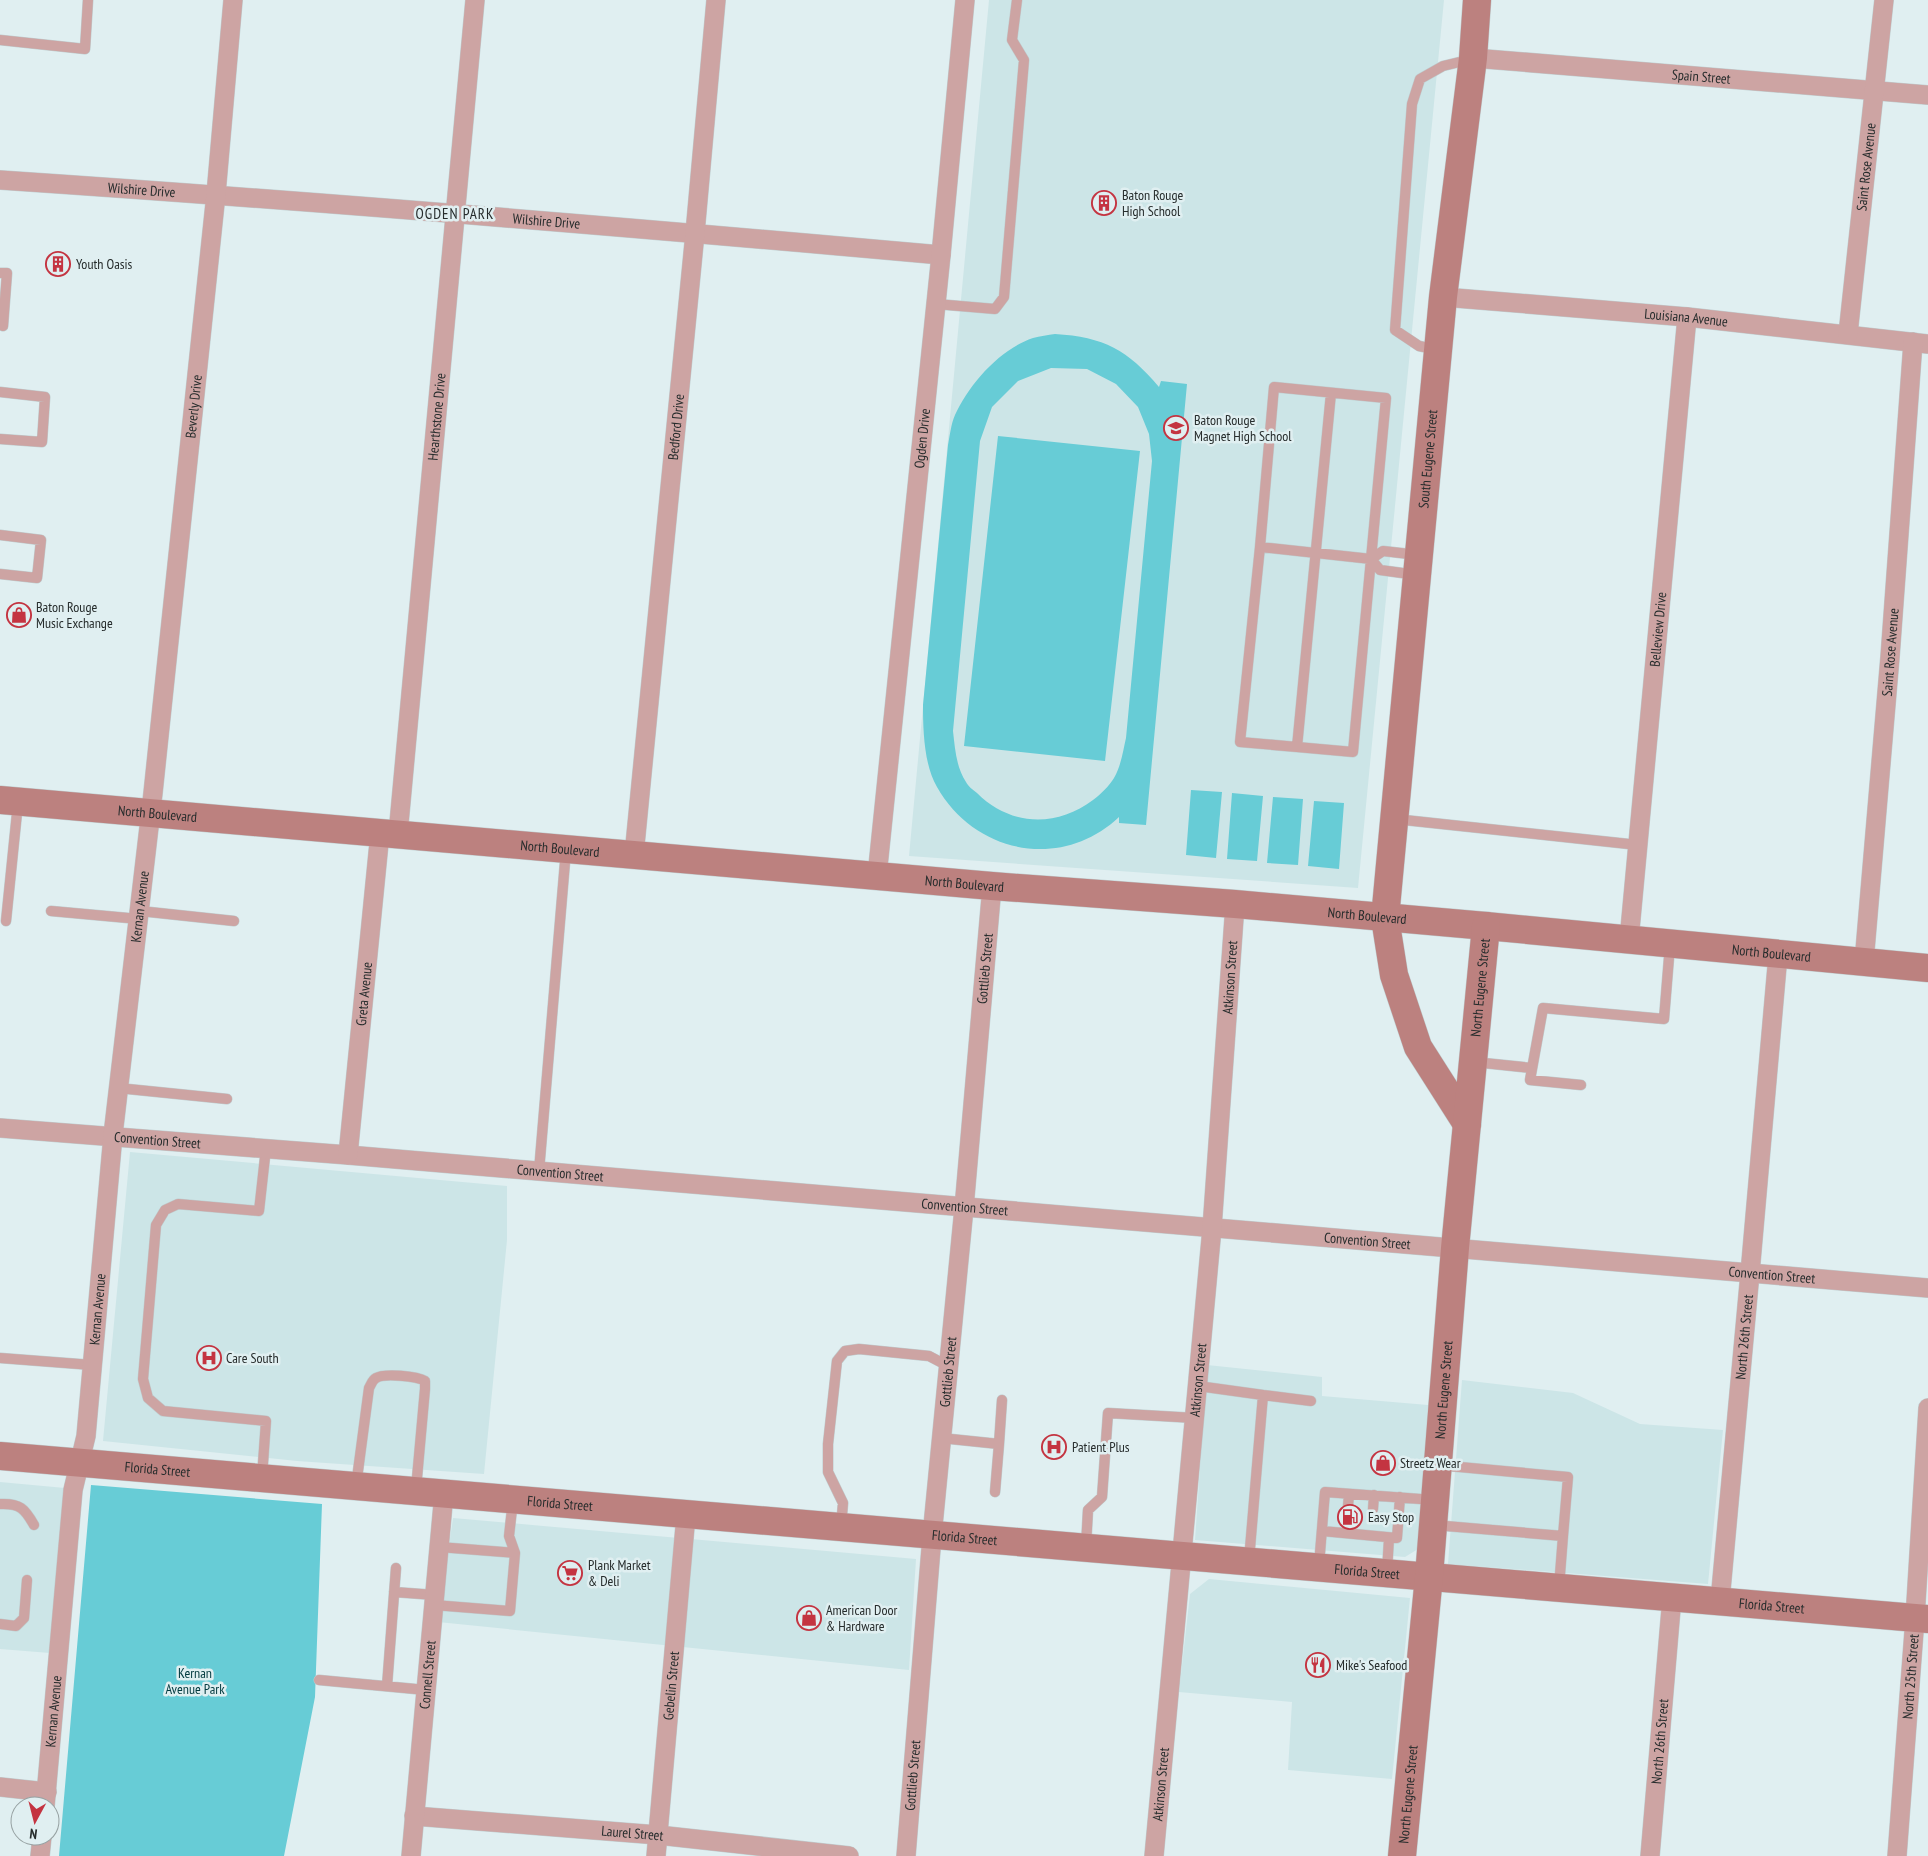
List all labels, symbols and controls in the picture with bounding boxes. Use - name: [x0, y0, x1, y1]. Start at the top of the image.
- street label: Spain Street: [1671, 65, 1731, 88]
- street label: Saint Rose Avenue: [1852, 122, 1880, 212]
- street label: Wilshire Drive: [107, 178, 176, 201]
- place label: Baton Rouge High School: [1122, 186, 1183, 220]
- building icon: Baton Rouge High School: [1091, 190, 1117, 216]
- district label: OGDEN PARK: [416, 204, 494, 223]
- street label: Wilshire Drive: [512, 209, 581, 233]
- building icon: Youth Oasis: [45, 251, 71, 277]
- place label: Youth Oasis: [76, 255, 133, 273]
- street label: Louisiana Avenue: [1644, 305, 1729, 331]
- street label: Hearthstone Drive: [424, 372, 450, 461]
- street label: Beverly Drive: [181, 374, 206, 439]
- street label: Bedford Drive: [664, 393, 688, 461]
- street label: Ogden Drive: [910, 407, 934, 469]
- street label: South Eugene Street: [1414, 409, 1441, 509]
- place label: Baton Rouge Magnet High School: [1194, 411, 1292, 445]
- school or university icon: Baton Rouge Magnet High School: [1163, 415, 1189, 441]
- street label: Belleview Drive: [1645, 591, 1670, 668]
- place label: Baton Rouge Music Exchange: [36, 598, 113, 632]
- shop icon: Baton Rouge Music Exchange: [6, 602, 32, 628]
- street label: Saint Rose Avenue: [1878, 607, 1903, 697]
- street label: North Boulevard: [117, 801, 198, 826]
- street label: North Boulevard: [520, 836, 600, 861]
- street label: Kernan Avenue: [127, 870, 153, 943]
- street label: North Boulevard: [924, 871, 1005, 896]
- street label: North Boulevard: [1327, 903, 1407, 928]
- street label: Gottlieb Street: [973, 932, 997, 1005]
- street label: North Eugene Street: [1466, 937, 1494, 1038]
- street label: Atkinson Street: [1218, 940, 1241, 1015]
- street label: North Boulevard: [1731, 940, 1812, 966]
- street label: Greta Avenue: [352, 961, 376, 1027]
- street label: Convention Street: [114, 1128, 202, 1153]
- street label: Convention Street: [516, 1160, 604, 1185]
- street label: Convention Street: [921, 1194, 1009, 1220]
- street label: Convention Street: [1323, 1228, 1411, 1253]
- street label: Convention Street: [1728, 1262, 1816, 1287]
- street label: Kernan Avenue: [85, 1272, 110, 1346]
- street label: North 26th Street: [1731, 1294, 1757, 1380]
- street label: Gottlieb Street: [936, 1336, 960, 1408]
- street label: North Eugene Street: [1431, 1340, 1457, 1440]
- street label: Atkinson Street: [1186, 1342, 1210, 1418]
- hospital icon: Care South: [196, 1345, 222, 1371]
- place label: Care South: [226, 1349, 279, 1367]
- hospital icon: Patient Plus: [1041, 1434, 1067, 1460]
- place label: Patient Plus: [1072, 1438, 1130, 1456]
- shop icon: Streetz Wear: [1370, 1450, 1396, 1476]
- place label: Streetz Wear: [1400, 1454, 1461, 1472]
- street label: Florida Street: [124, 1458, 191, 1481]
- street label: Florida Street: [527, 1492, 594, 1515]
- fuel station icon: Easy Stop: [1337, 1504, 1363, 1530]
- place label: Easy Stop: [1368, 1508, 1414, 1526]
- street label: Florida Street: [931, 1526, 998, 1549]
- place label: Plank Market & Deli: [588, 1556, 651, 1590]
- supermarket icon: Plank Market & Deli: [557, 1560, 583, 1586]
- street label: Florida Street: [1334, 1560, 1401, 1583]
- street label: Florida Street: [1738, 1594, 1805, 1618]
- place label: American Door & Hardware: [826, 1601, 898, 1635]
- shop icon: American Door & Hardware: [796, 1605, 822, 1631]
- street label: North 25th Street: [1898, 1633, 1923, 1720]
- street label: Connell Street: [415, 1640, 440, 1710]
- street label: Gebelin Street: [659, 1650, 683, 1721]
- restaurant icon: Mike's Seafood: [1305, 1652, 1331, 1678]
- place label: Mike's Seafood: [1336, 1656, 1407, 1674]
- park label: Kernan Avenue Park: [165, 1664, 225, 1698]
- street label: Kernan Avenue: [41, 1675, 66, 1748]
- street label: North 26th Street: [1647, 1698, 1672, 1785]
- street label: Gottlieb Street: [901, 1739, 924, 1811]
- street label: North Eugene Street: [1394, 1744, 1422, 1844]
- street label: Atkinson Street: [1148, 1747, 1173, 1822]
- north arrow: [10, 1796, 60, 1846]
- street label: Laurel Street: [601, 1822, 664, 1845]
- text: N: [29, 1825, 38, 1843]

